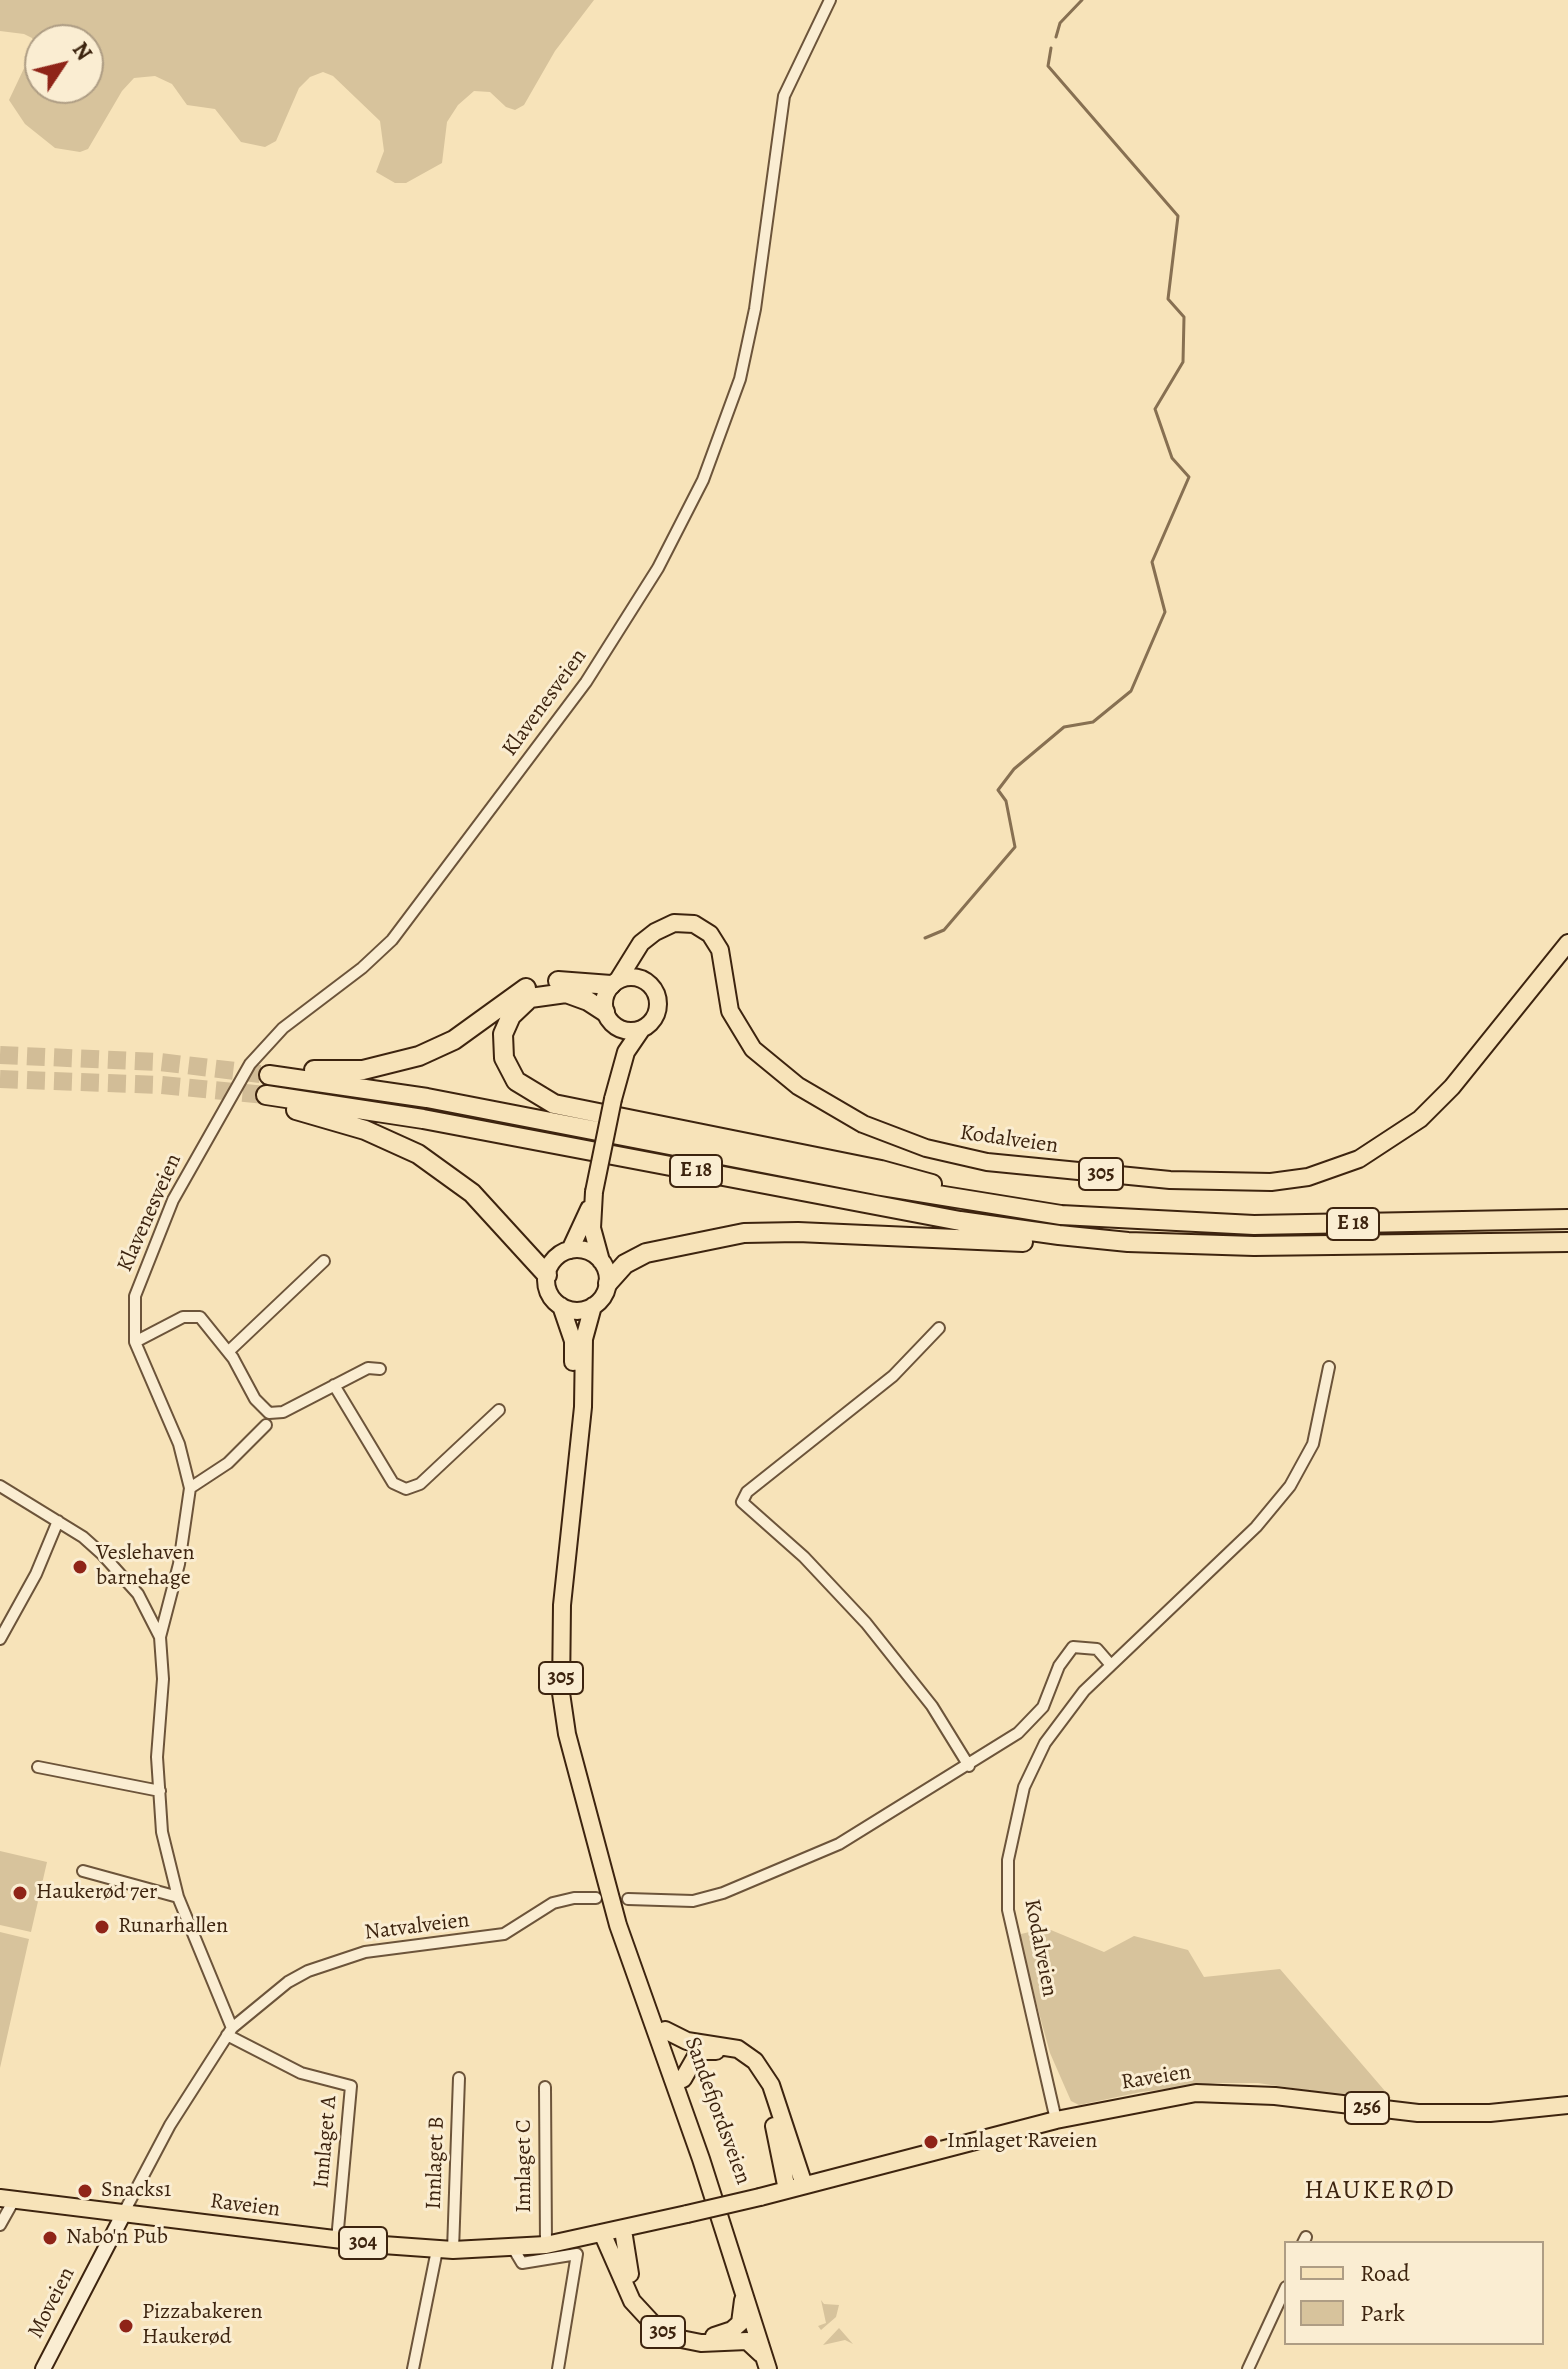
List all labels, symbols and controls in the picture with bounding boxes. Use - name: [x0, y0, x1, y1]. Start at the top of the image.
- north arrow: [24, 24, 104, 104]
- text: N: [65, 36, 99, 67]
- street label: Klavenesveien: [497, 644, 593, 762]
- street label: Kodalveien: [958, 1120, 1060, 1160]
- street label: Klavenesveien: [112, 1150, 188, 1276]
- road number: E 18: [670, 1155, 722, 1187]
- road number: 305: [1079, 1158, 1123, 1190]
- road number: E 18: [1327, 1208, 1379, 1240]
- place label: Veslehaven barnehage: [96, 1541, 195, 1592]
- marker: Veslehaven barnehage: [71, 1558, 89, 1576]
- road number: 305: [539, 1662, 583, 1694]
- place label: Haukerød 7er: [36, 1880, 158, 1906]
- marker: Haukerød 7er: [11, 1884, 29, 1902]
- street label: Kodalveien: [1018, 1897, 1062, 1999]
- street label: Natvalveien: [363, 1907, 471, 1947]
- place label: Runarhallen: [118, 1914, 228, 1940]
- marker: Runarhallen: [93, 1918, 111, 1936]
- street label: Sandefjordsveien: [678, 2034, 756, 2188]
- street label: Raveien: [1119, 2059, 1193, 2097]
- road number: 256: [1345, 2092, 1389, 2124]
- street label: Innlaget A: [309, 2095, 343, 2189]
- street label: Innlaget B: [421, 2116, 451, 2210]
- street label: Innlaget C: [512, 2119, 538, 2213]
- place label: Innlaget Raveien: [947, 2129, 1097, 2155]
- marker: Innlaget Raveien: [922, 2133, 940, 2151]
- district label: HAUKERØD: [1304, 2176, 1456, 2208]
- place label: Snacks1: [101, 2178, 171, 2204]
- marker: Snacks1: [76, 2182, 94, 2200]
- street label: Raveien: [209, 2189, 281, 2223]
- place label: Nabo'n Pub: [66, 2225, 168, 2251]
- road number: 304: [339, 2227, 387, 2259]
- marker: Nabo'n Pub: [41, 2229, 59, 2247]
- legend: [1284, 2241, 1544, 2345]
- text: Road: [1360, 2257, 1410, 2289]
- street label: Moveien: [23, 2263, 81, 2343]
- text: Park: [1360, 2297, 1405, 2329]
- place label: Pizzabakeren Haukerød: [142, 2300, 262, 2352]
- road number: 305: [641, 2316, 685, 2348]
- marker: Pizzabakeren Haukerød: [117, 2317, 135, 2335]

